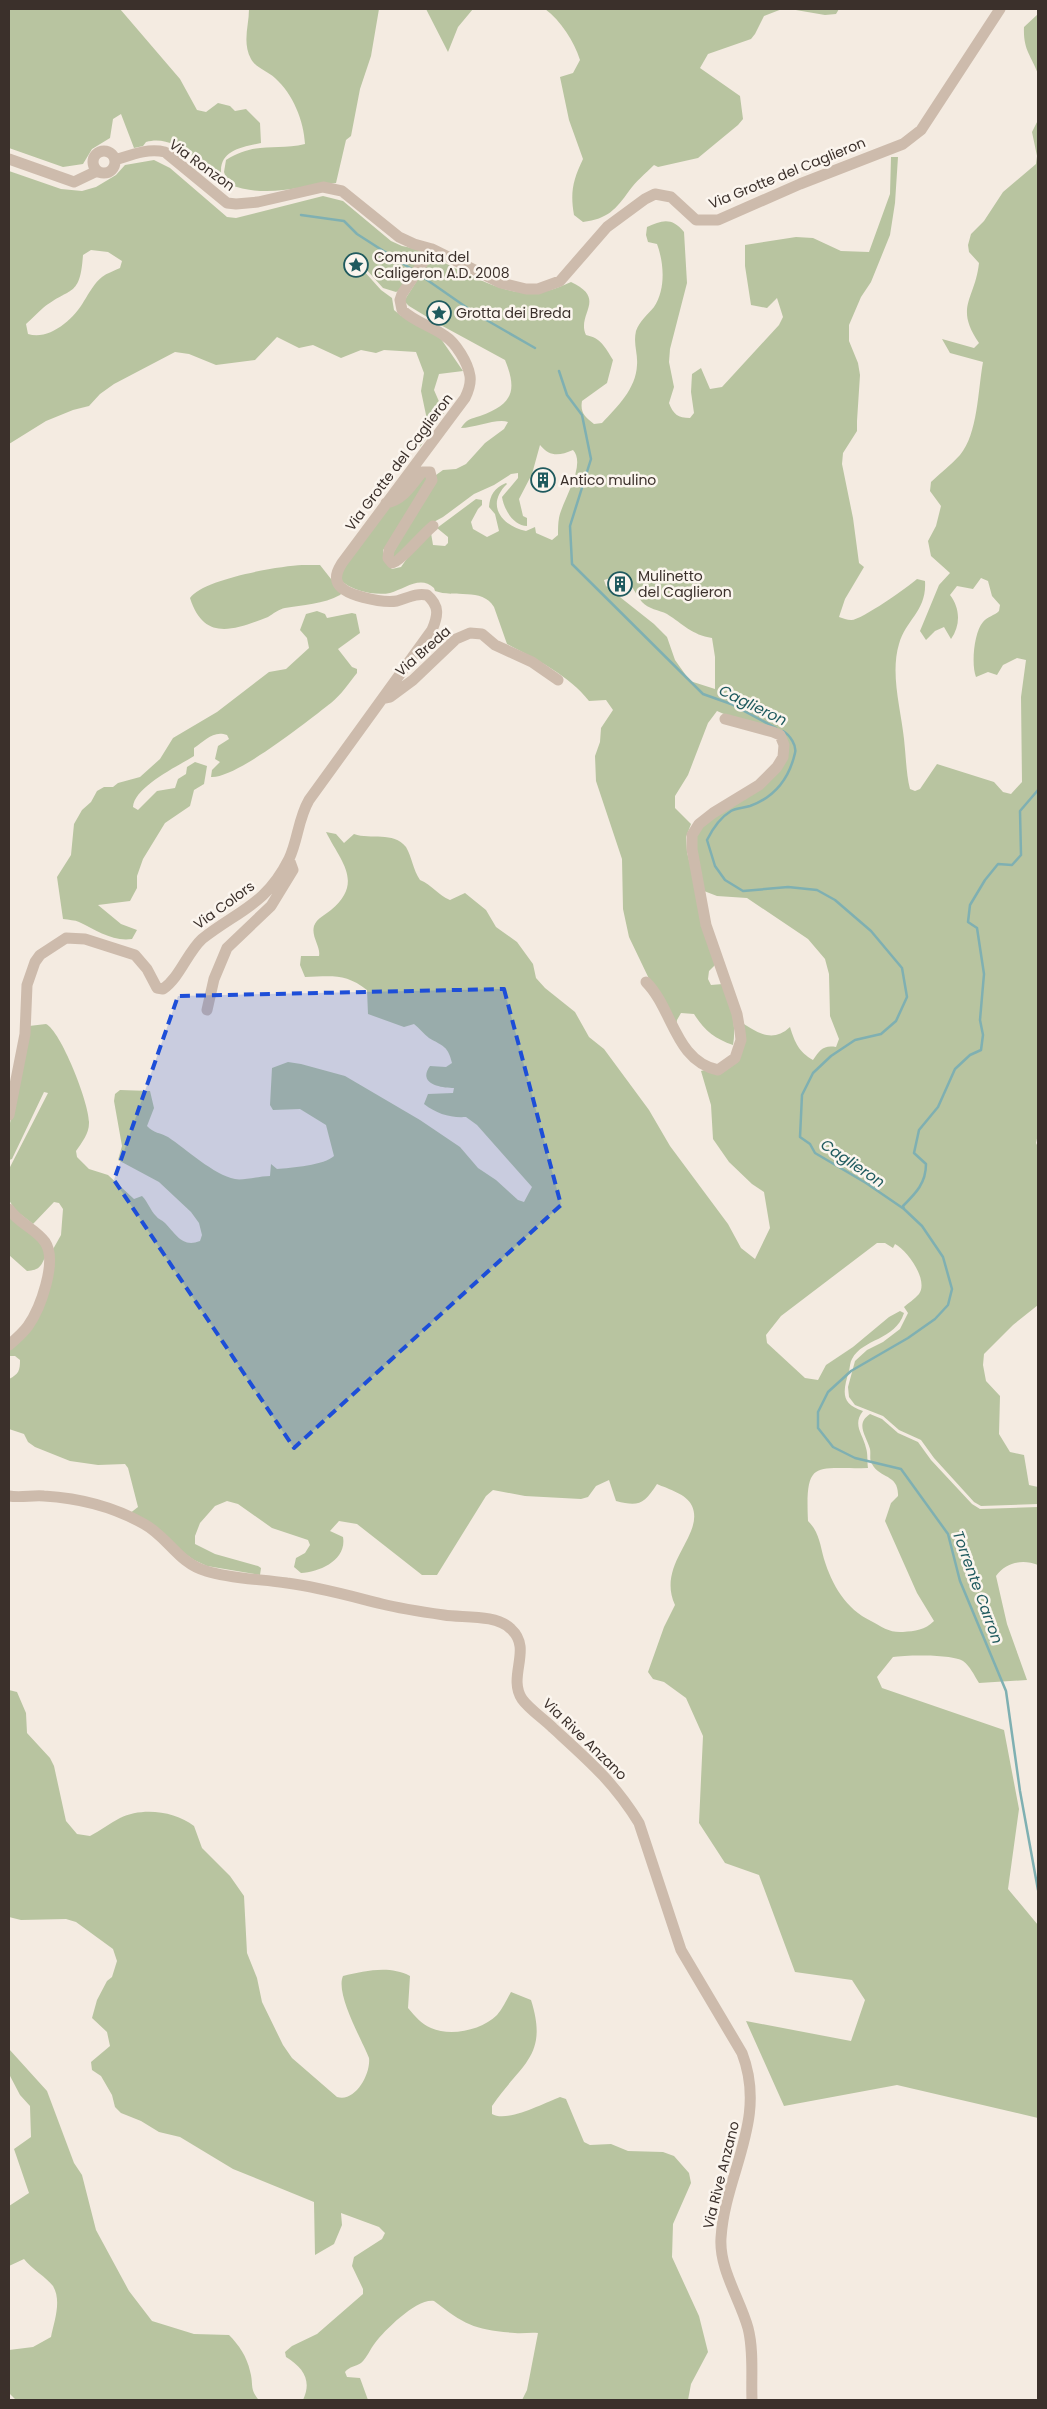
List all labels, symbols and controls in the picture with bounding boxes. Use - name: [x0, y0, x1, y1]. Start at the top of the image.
- street label: Via Grotte del Caglieron: [706, 132, 868, 214]
- street label: Via Ronzon: [165, 134, 239, 196]
- place label: Comunita del Caligeron A.D. 2008: [374, 247, 510, 283]
- place icon: Comunita del Caligeron A.D. 2008: [343, 252, 369, 278]
- place icon: Grotta dei Breda: [426, 300, 452, 326]
- place label: Grotta dei Breda: [456, 303, 571, 323]
- street label: Via Grotte del Caglieron: [341, 389, 457, 535]
- building icon: Antico mulino: [530, 467, 556, 493]
- place label: Antico mulino: [560, 470, 656, 490]
- place label: Mulinetto del Caglieron: [638, 566, 732, 602]
- building icon: Mulinetto del Caglieron: [607, 571, 633, 597]
- street label: Via Breda: [391, 621, 455, 681]
- water label: Caglieron: [715, 679, 791, 731]
- street label: Via Colors: [189, 876, 259, 934]
- water label: Caglieron: [817, 1134, 889, 1192]
- water label: Torrente Carron: [948, 1527, 1008, 1647]
- street label: Via Rive Anzano: [538, 1693, 632, 1785]
- street label: Via Rive Anzano: [698, 2119, 744, 2231]

